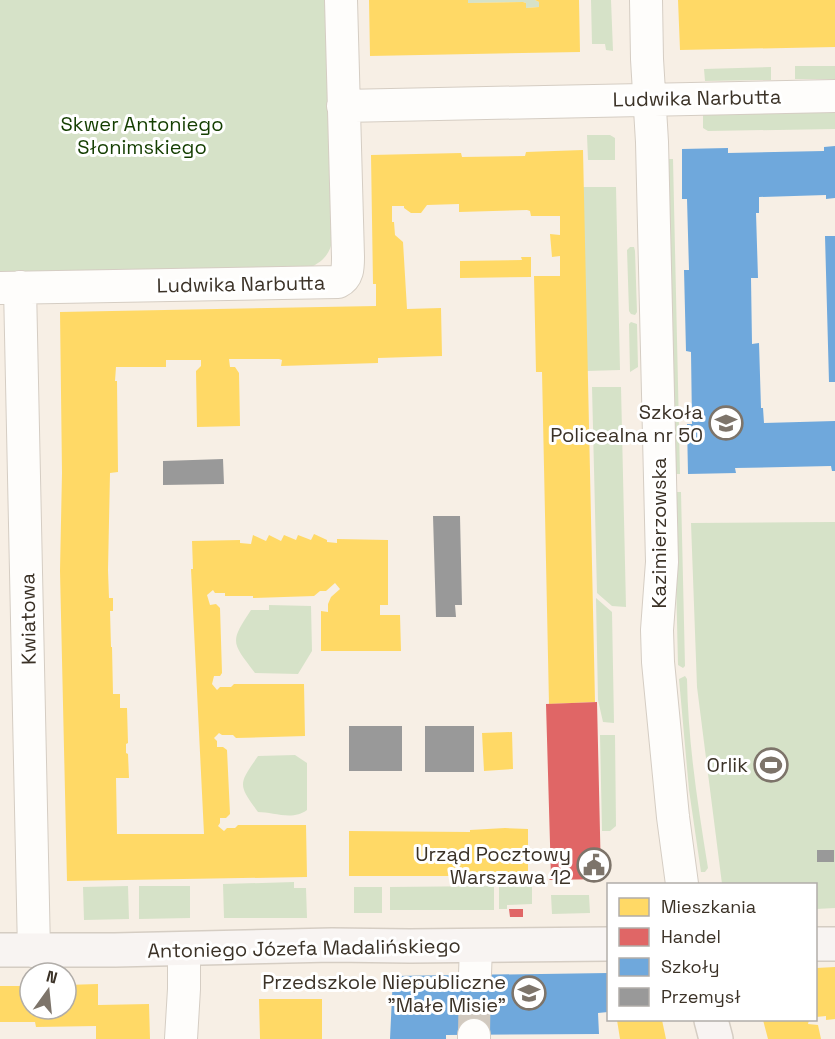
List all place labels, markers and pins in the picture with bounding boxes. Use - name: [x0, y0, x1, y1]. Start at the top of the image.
- place label: Szkoła Policealna nr 50: [550, 399, 703, 448]
- school or university icon: Szkoła Policealna nr 50: [708, 405, 744, 441]
- sports icon: Orlik: [753, 747, 789, 783]
- place label: Orlik: [707, 752, 748, 778]
- place label: Urząd Pocztowy Warszawa 12: [415, 841, 571, 890]
- public building icon: Urząd Pocztowy Warszawa 12: [576, 847, 612, 883]
- place label: Przedszkole Niepubliczne "Małe Misie": [262, 969, 506, 1018]
- school or university icon: Przedszkole Niepubliczne "Małe Misie": [511, 975, 547, 1011]

